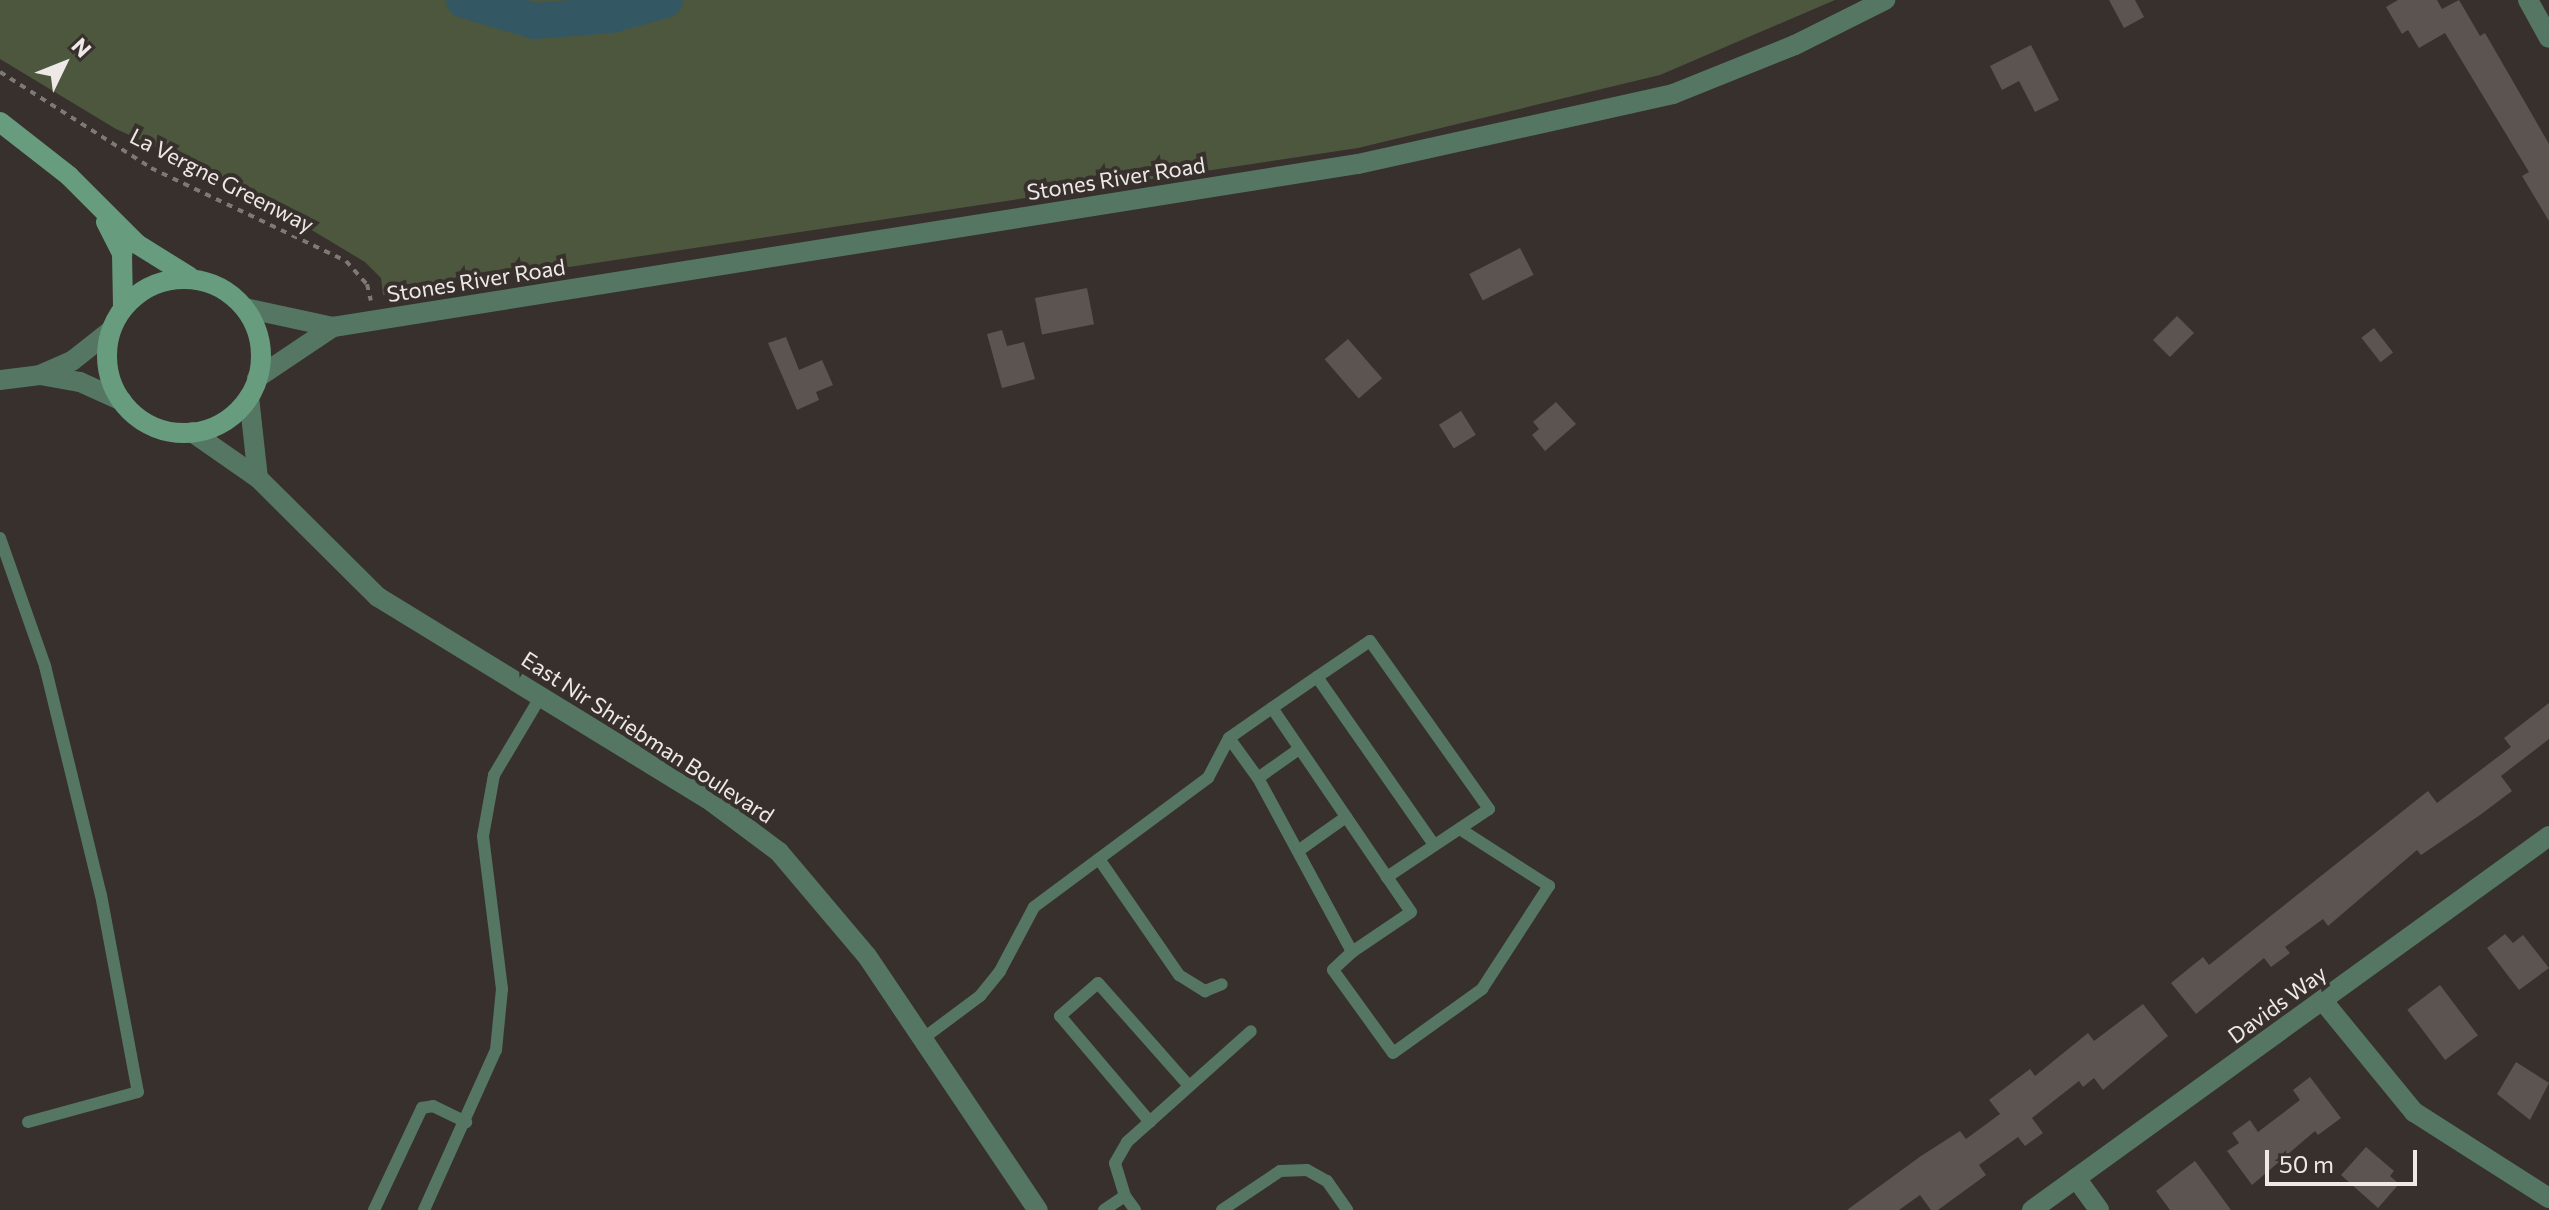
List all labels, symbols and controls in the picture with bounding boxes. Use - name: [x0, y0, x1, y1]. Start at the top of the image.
- north arrow: [24, 24, 104, 104]
- text: N: [66, 32, 97, 63]
- street label: La Vergne Greenway: [126, 122, 318, 238]
- street label: Stones River Road: [1025, 151, 1207, 205]
- street label: Stones River Road: [385, 253, 567, 307]
- street label: East Nir Shriebman Boulevard: [517, 646, 779, 828]
- street label: Davids Way: [2223, 959, 2331, 1049]
- scale bar: [2269, 1134, 2421, 1184]
- text: 50 m: [2279, 1149, 2334, 1178]

